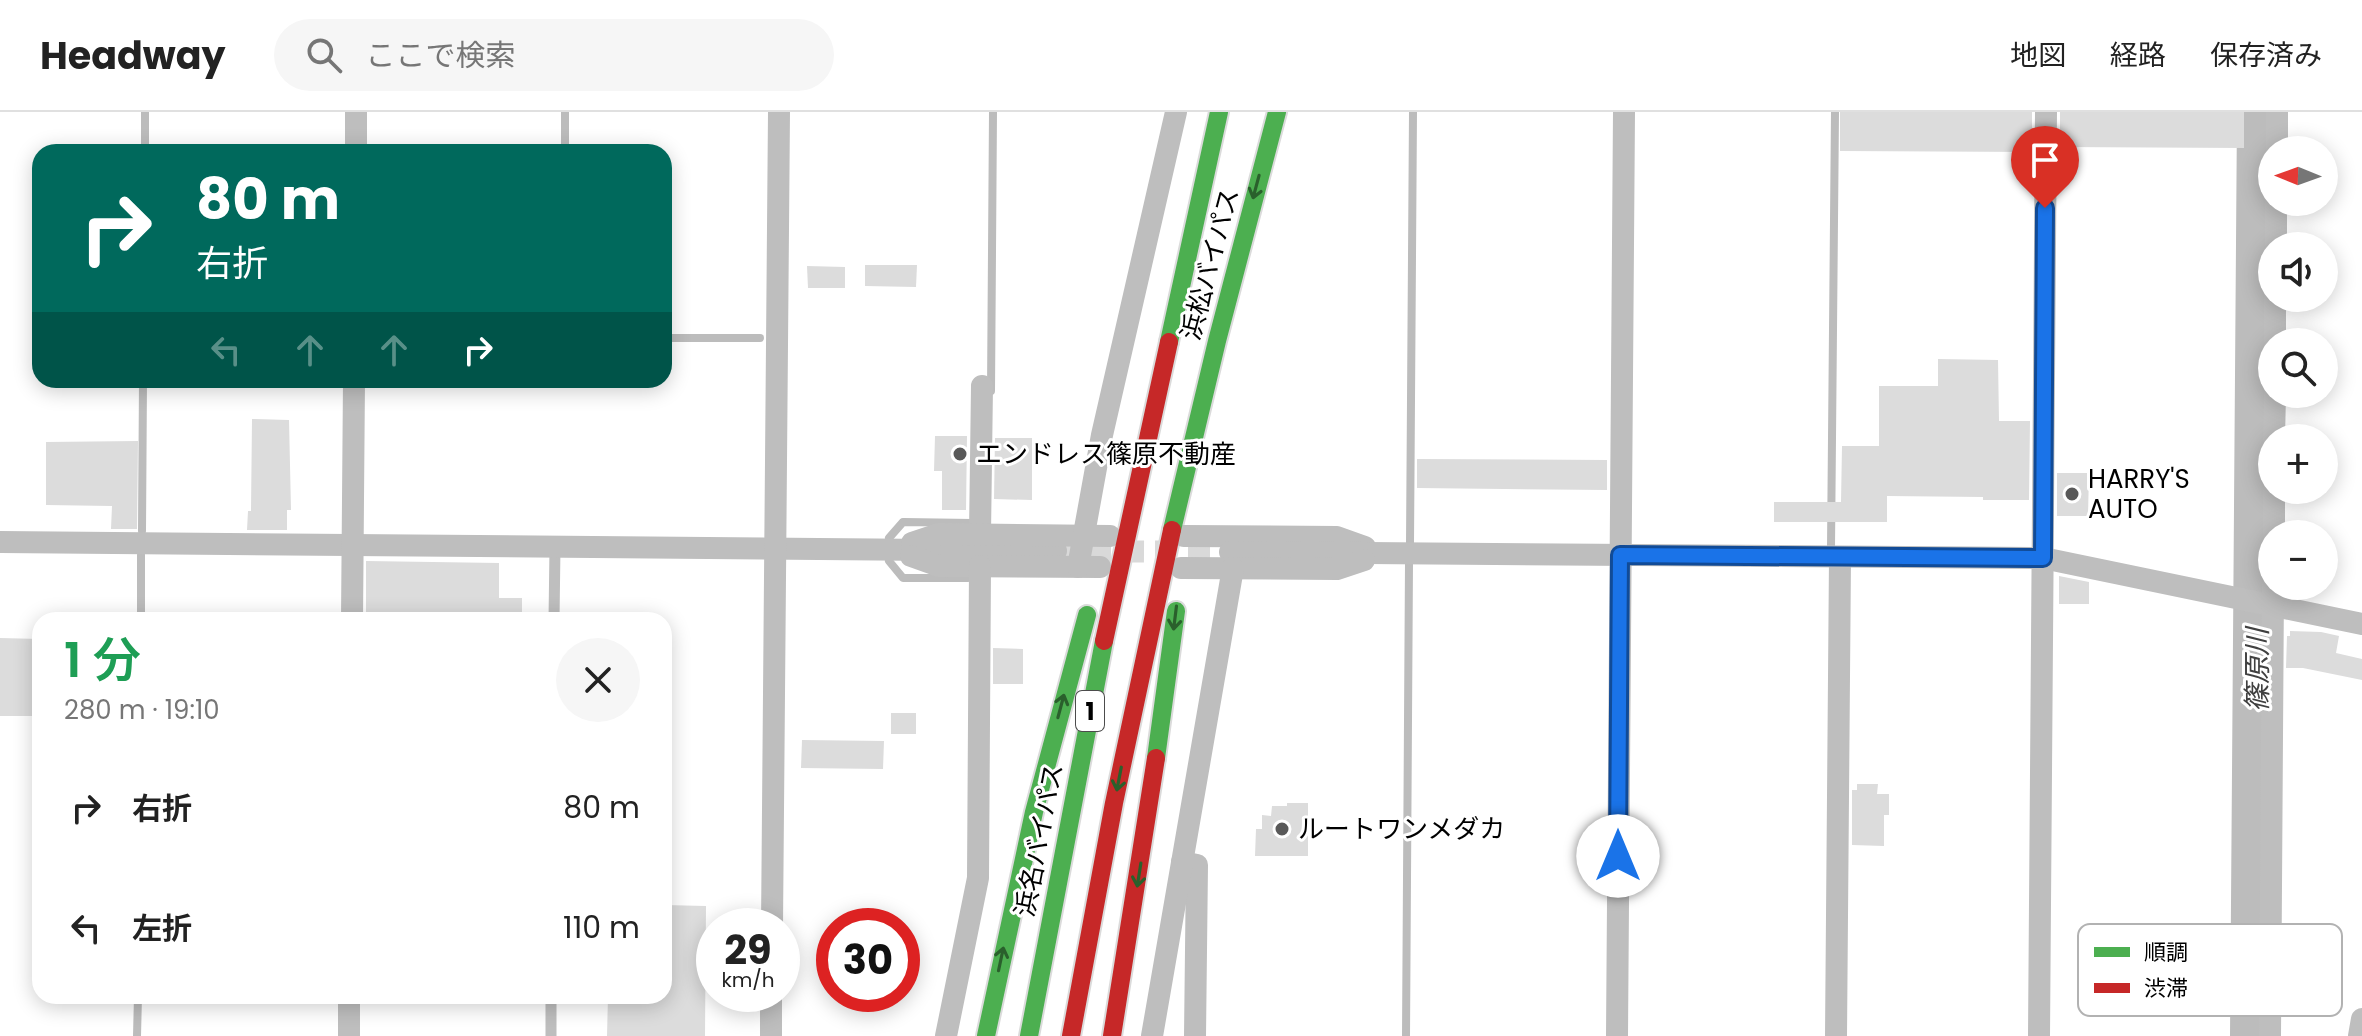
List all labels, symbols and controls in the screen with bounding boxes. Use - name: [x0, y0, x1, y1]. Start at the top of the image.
- search box: [274, 19, 834, 91]
- text: Headway: [40, 29, 226, 82]
- icon: search: [302, 33, 346, 77]
- text: ここで検索: [366, 34, 516, 77]
- text: 地図: [2010, 36, 2066, 75]
- text: 経路: [2110, 36, 2166, 75]
- text: 保存済み: [2210, 36, 2322, 75]
- pin: [2011, 126, 2079, 208]
- north arrow: [2258, 136, 2338, 216]
- map controls: [2258, 136, 2338, 600]
- icon: arrive: [2023, 138, 2067, 182]
- text: 80 m: [196, 160, 340, 239]
- one-way arrow: [1248, 174, 1263, 200]
- icon: right: [64, 176, 168, 280]
- street label: 浜松バイパス: [1172, 184, 1248, 344]
- button: sound: [2258, 232, 2338, 312]
- text: 右折: [196, 238, 268, 289]
- icon: left: [204, 328, 248, 372]
- icon: ahead: [288, 328, 332, 372]
- icon: ahead: [372, 328, 416, 372]
- icon: right: [456, 328, 500, 372]
- button: search: [2258, 328, 2338, 408]
- button: +: [2258, 424, 2338, 504]
- place label: エンドレス篠原不動産: [976, 436, 1236, 472]
- marker: エンドレス篠原不動産: [951, 445, 969, 463]
- place label: HARRY'S AUTO: [2088, 461, 2190, 527]
- marker: HARRY'S AUTO: [2063, 485, 2081, 503]
- button: −: [2258, 520, 2338, 600]
- one-way arrow: [1167, 604, 1182, 631]
- water label: 篠原川: [2238, 625, 2277, 712]
- text: 1 分: [64, 627, 141, 694]
- button: close: [556, 638, 640, 722]
- road number: 1: [1076, 691, 1104, 731]
- text: 280 m · 19:10: [64, 692, 220, 728]
- one-way arrow: [1054, 694, 1069, 720]
- street label: 浜名バイパス: [1006, 760, 1072, 920]
- one-way arrow: [1111, 766, 1126, 791]
- icon: right: [64, 786, 108, 830]
- text: 80 m: [563, 786, 640, 829]
- text: 右折: [132, 787, 192, 830]
- place label: ルートワンメダカ: [1298, 811, 1505, 847]
- position arrow: [1576, 814, 1660, 898]
- marker: ルートワンメダカ: [1273, 820, 1291, 838]
- one-way arrow: [1131, 862, 1146, 887]
- icon: left: [64, 906, 108, 950]
- text: 110 m: [563, 906, 640, 949]
- text: 左折: [132, 907, 192, 950]
- speed limit sign: 30: [816, 908, 920, 1012]
- text: 29: [724, 922, 772, 978]
- legend: [2078, 924, 2342, 1016]
- text: 順調: [2144, 937, 2188, 968]
- one-way arrow: [994, 947, 1009, 973]
- text: km/h: [721, 966, 775, 994]
- text: 渋滞: [2144, 973, 2188, 1004]

